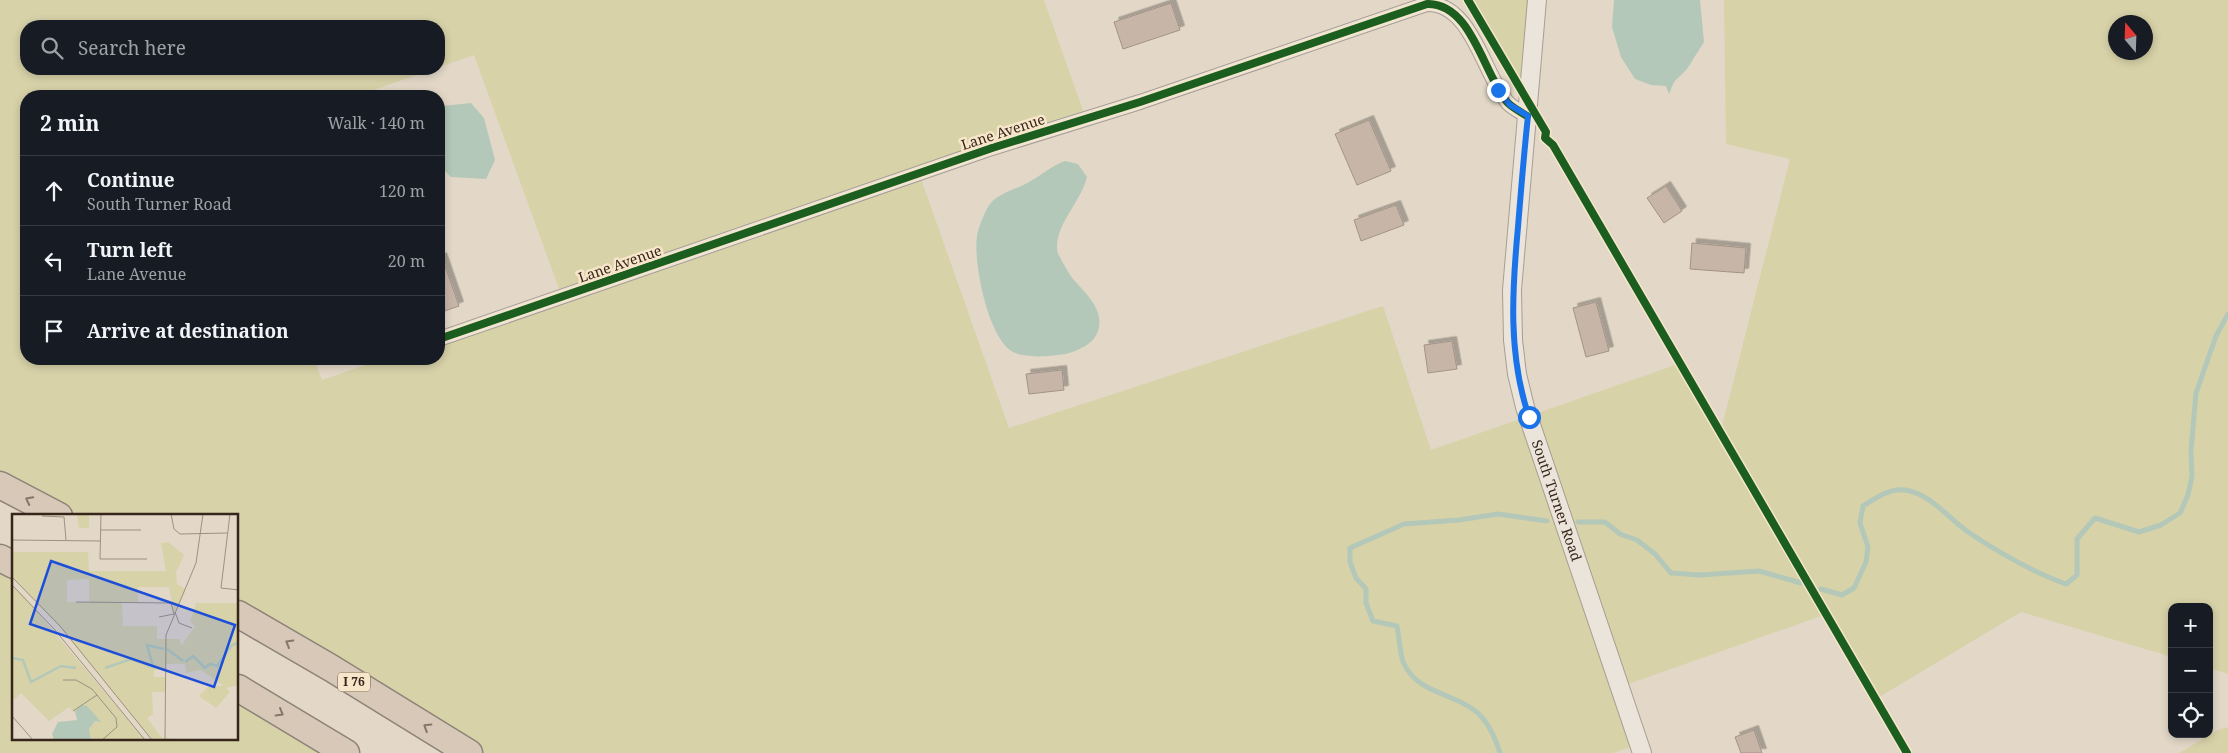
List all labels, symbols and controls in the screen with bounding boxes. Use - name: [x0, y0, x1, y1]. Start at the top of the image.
- north arrow: [2108, 15, 2153, 60]
- search box: [20, 20, 445, 75]
- icon: search: [38, 34, 66, 62]
- text: Search here: [78, 35, 186, 61]
- route end: [1487, 79, 1510, 102]
- text: 2 min: [40, 109, 99, 137]
- street label: Lane Avenue: [959, 109, 1047, 154]
- text: Walk · 140 m: [328, 112, 425, 134]
- text: Continue: [87, 167, 175, 193]
- icon: ahead: [40, 177, 68, 205]
- text: 120 m: [379, 180, 425, 202]
- text: South Turner Road: [87, 193, 232, 215]
- text: Turn left: [87, 237, 173, 263]
- street label: Lane Avenue: [576, 240, 664, 287]
- icon: left: [40, 247, 68, 275]
- text: 20 m: [388, 250, 425, 272]
- text: Lane Avenue: [87, 263, 186, 285]
- icon: arrive: [40, 317, 68, 345]
- text: Arrive at destination: [87, 318, 289, 344]
- route start: [1518, 406, 1541, 429]
- street label: South Turner Road: [1528, 437, 1587, 564]
- one-way arrow: [26, 496, 35, 506]
- inset map: [12, 514, 239, 740]
- map controls: [2168, 603, 2213, 738]
- button: +: [2168, 603, 2213, 648]
- one-way arrow: [285, 640, 294, 650]
- button: −: [2168, 648, 2213, 693]
- road number: I 76: [338, 672, 370, 692]
- button: locate: [2168, 693, 2213, 738]
- one-way arrow: [274, 706, 283, 716]
- one-way arrow: [424, 724, 433, 734]

